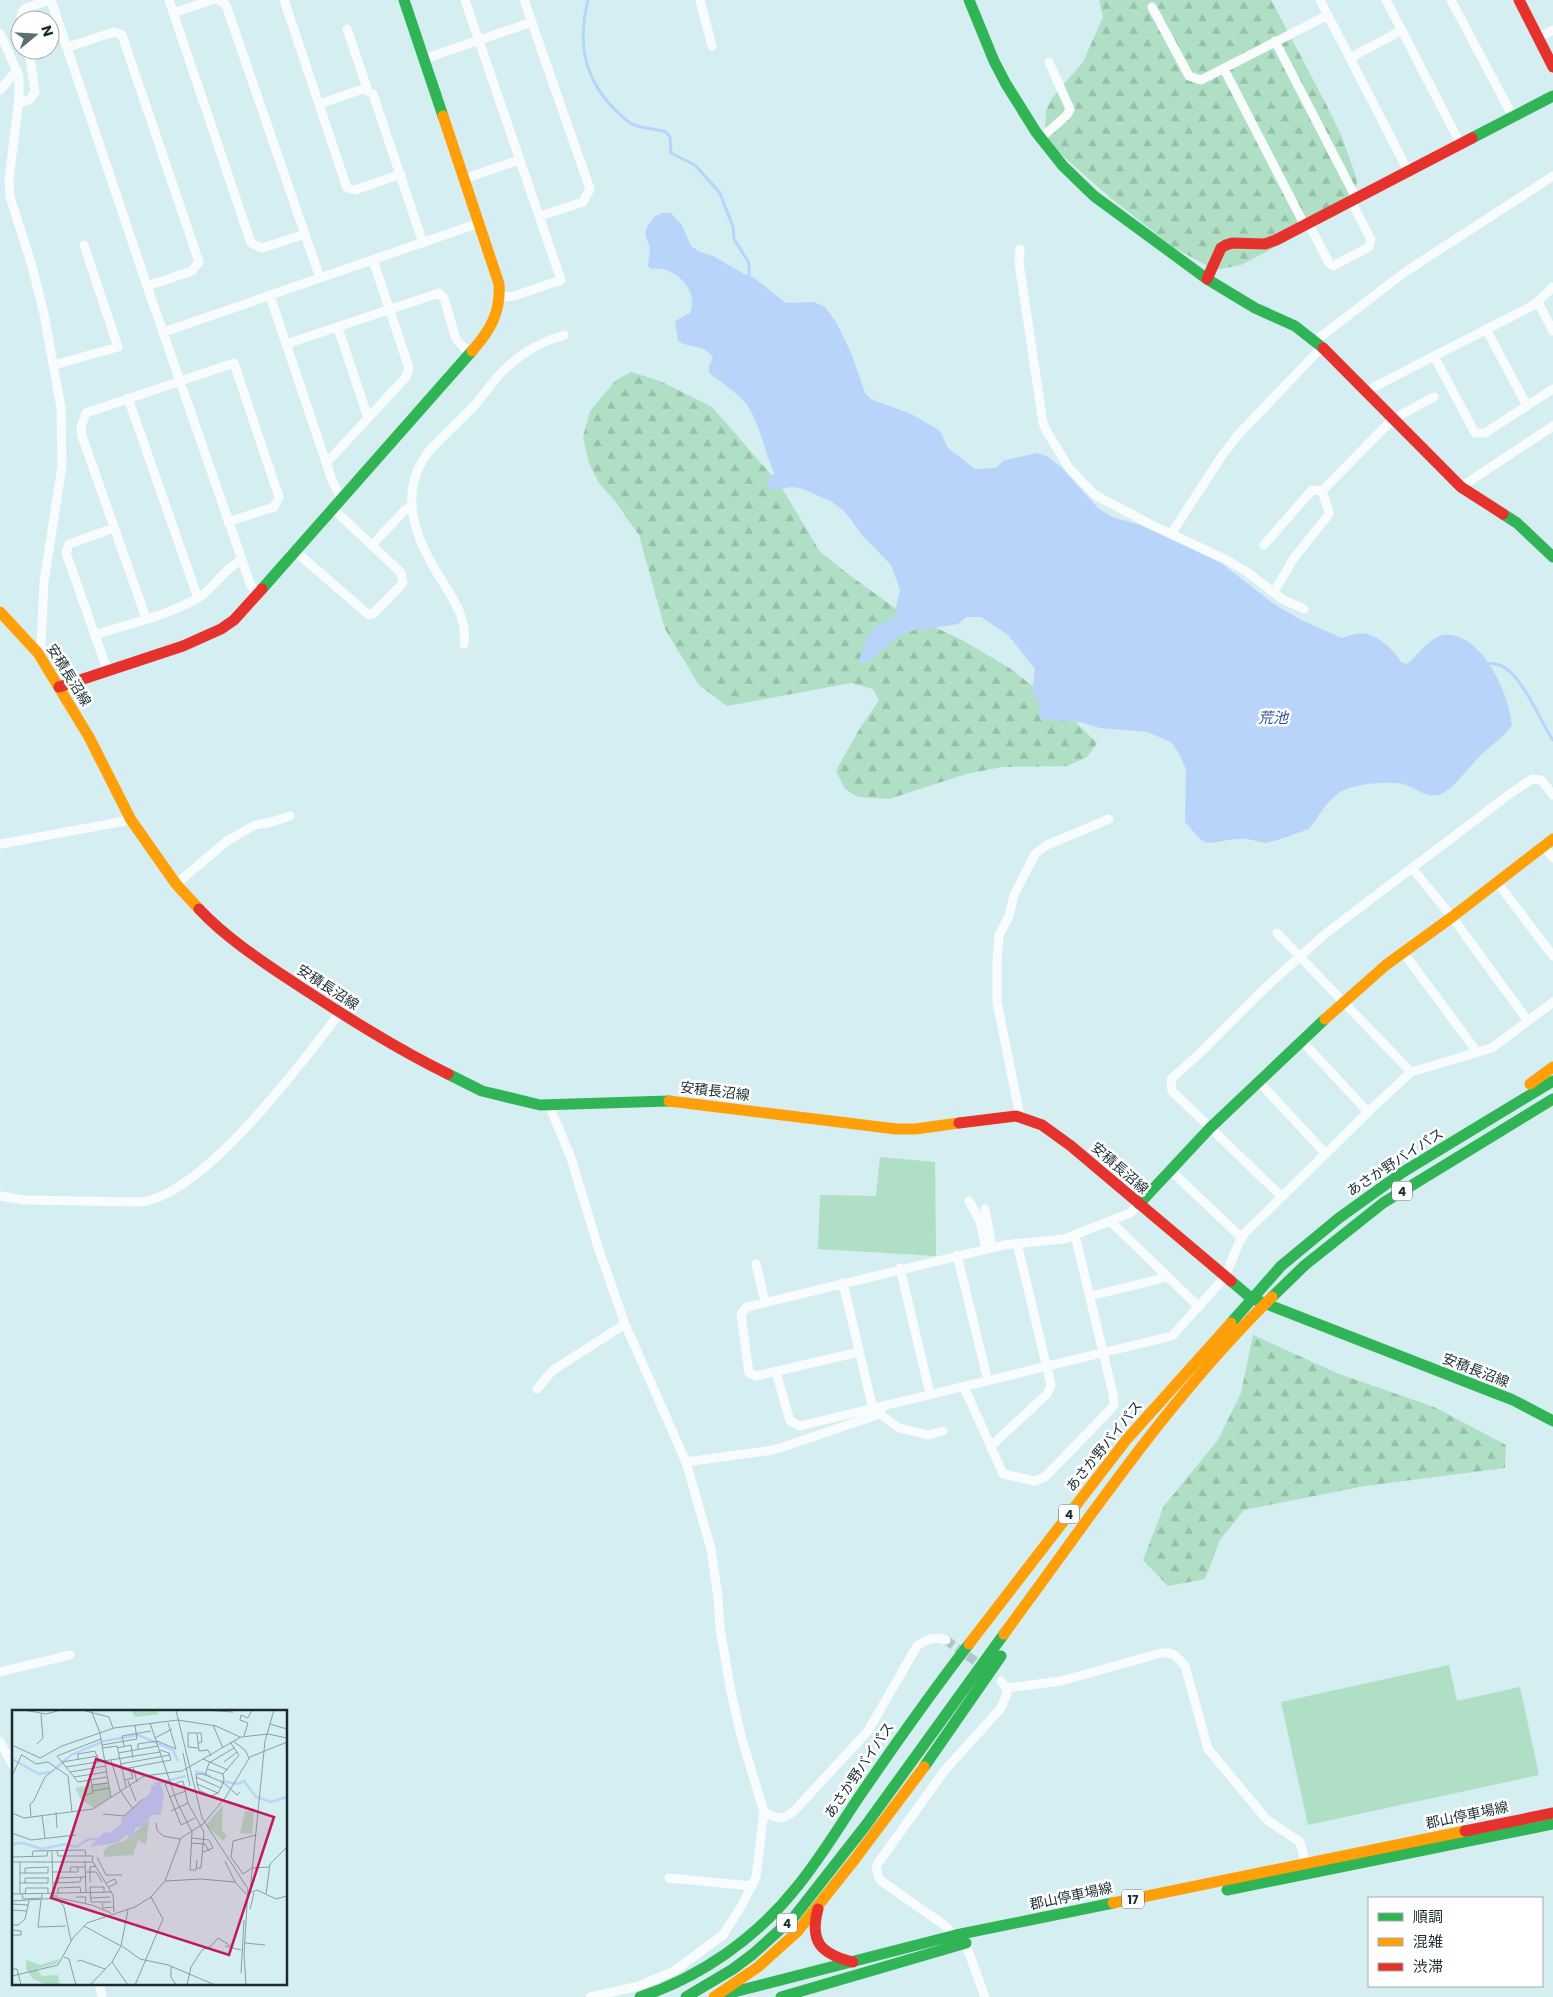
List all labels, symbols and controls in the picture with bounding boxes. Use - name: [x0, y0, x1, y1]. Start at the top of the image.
- north arrow: [10, 10, 60, 60]
- text: N: [36, 23, 59, 39]
- street label: 安積長沼線: [42, 640, 96, 710]
- water label: 荒池: [1258, 707, 1290, 728]
- street label: 安積長沼線: [293, 960, 363, 1014]
- street label: 安積長沼線: [679, 1077, 751, 1105]
- street label: あさか野バイパス: [1343, 1123, 1447, 1201]
- street label: 安積長沼線: [1087, 1137, 1153, 1199]
- road number: 4: [1392, 1182, 1412, 1200]
- street label: 安積長沼線: [1440, 1348, 1512, 1392]
- street label: あさか野バイパス: [1061, 1396, 1147, 1496]
- road number: 4: [1059, 1505, 1079, 1524]
- inset map: [12, 1710, 288, 1984]
- street label: あさか野バイパス: [819, 1718, 899, 1822]
- street label: 郡山停車場線: [1424, 1796, 1510, 1834]
- street label: 郡山停車場線: [1028, 1877, 1114, 1915]
- road number: 17: [1122, 1890, 1144, 1908]
- legend: [1368, 1897, 1543, 1987]
- text: 順調: [1413, 1906, 1443, 1927]
- road number: 4: [777, 1914, 797, 1932]
- text: 混雑: [1413, 1931, 1443, 1952]
- text: 渋滞: [1413, 1956, 1443, 1977]

